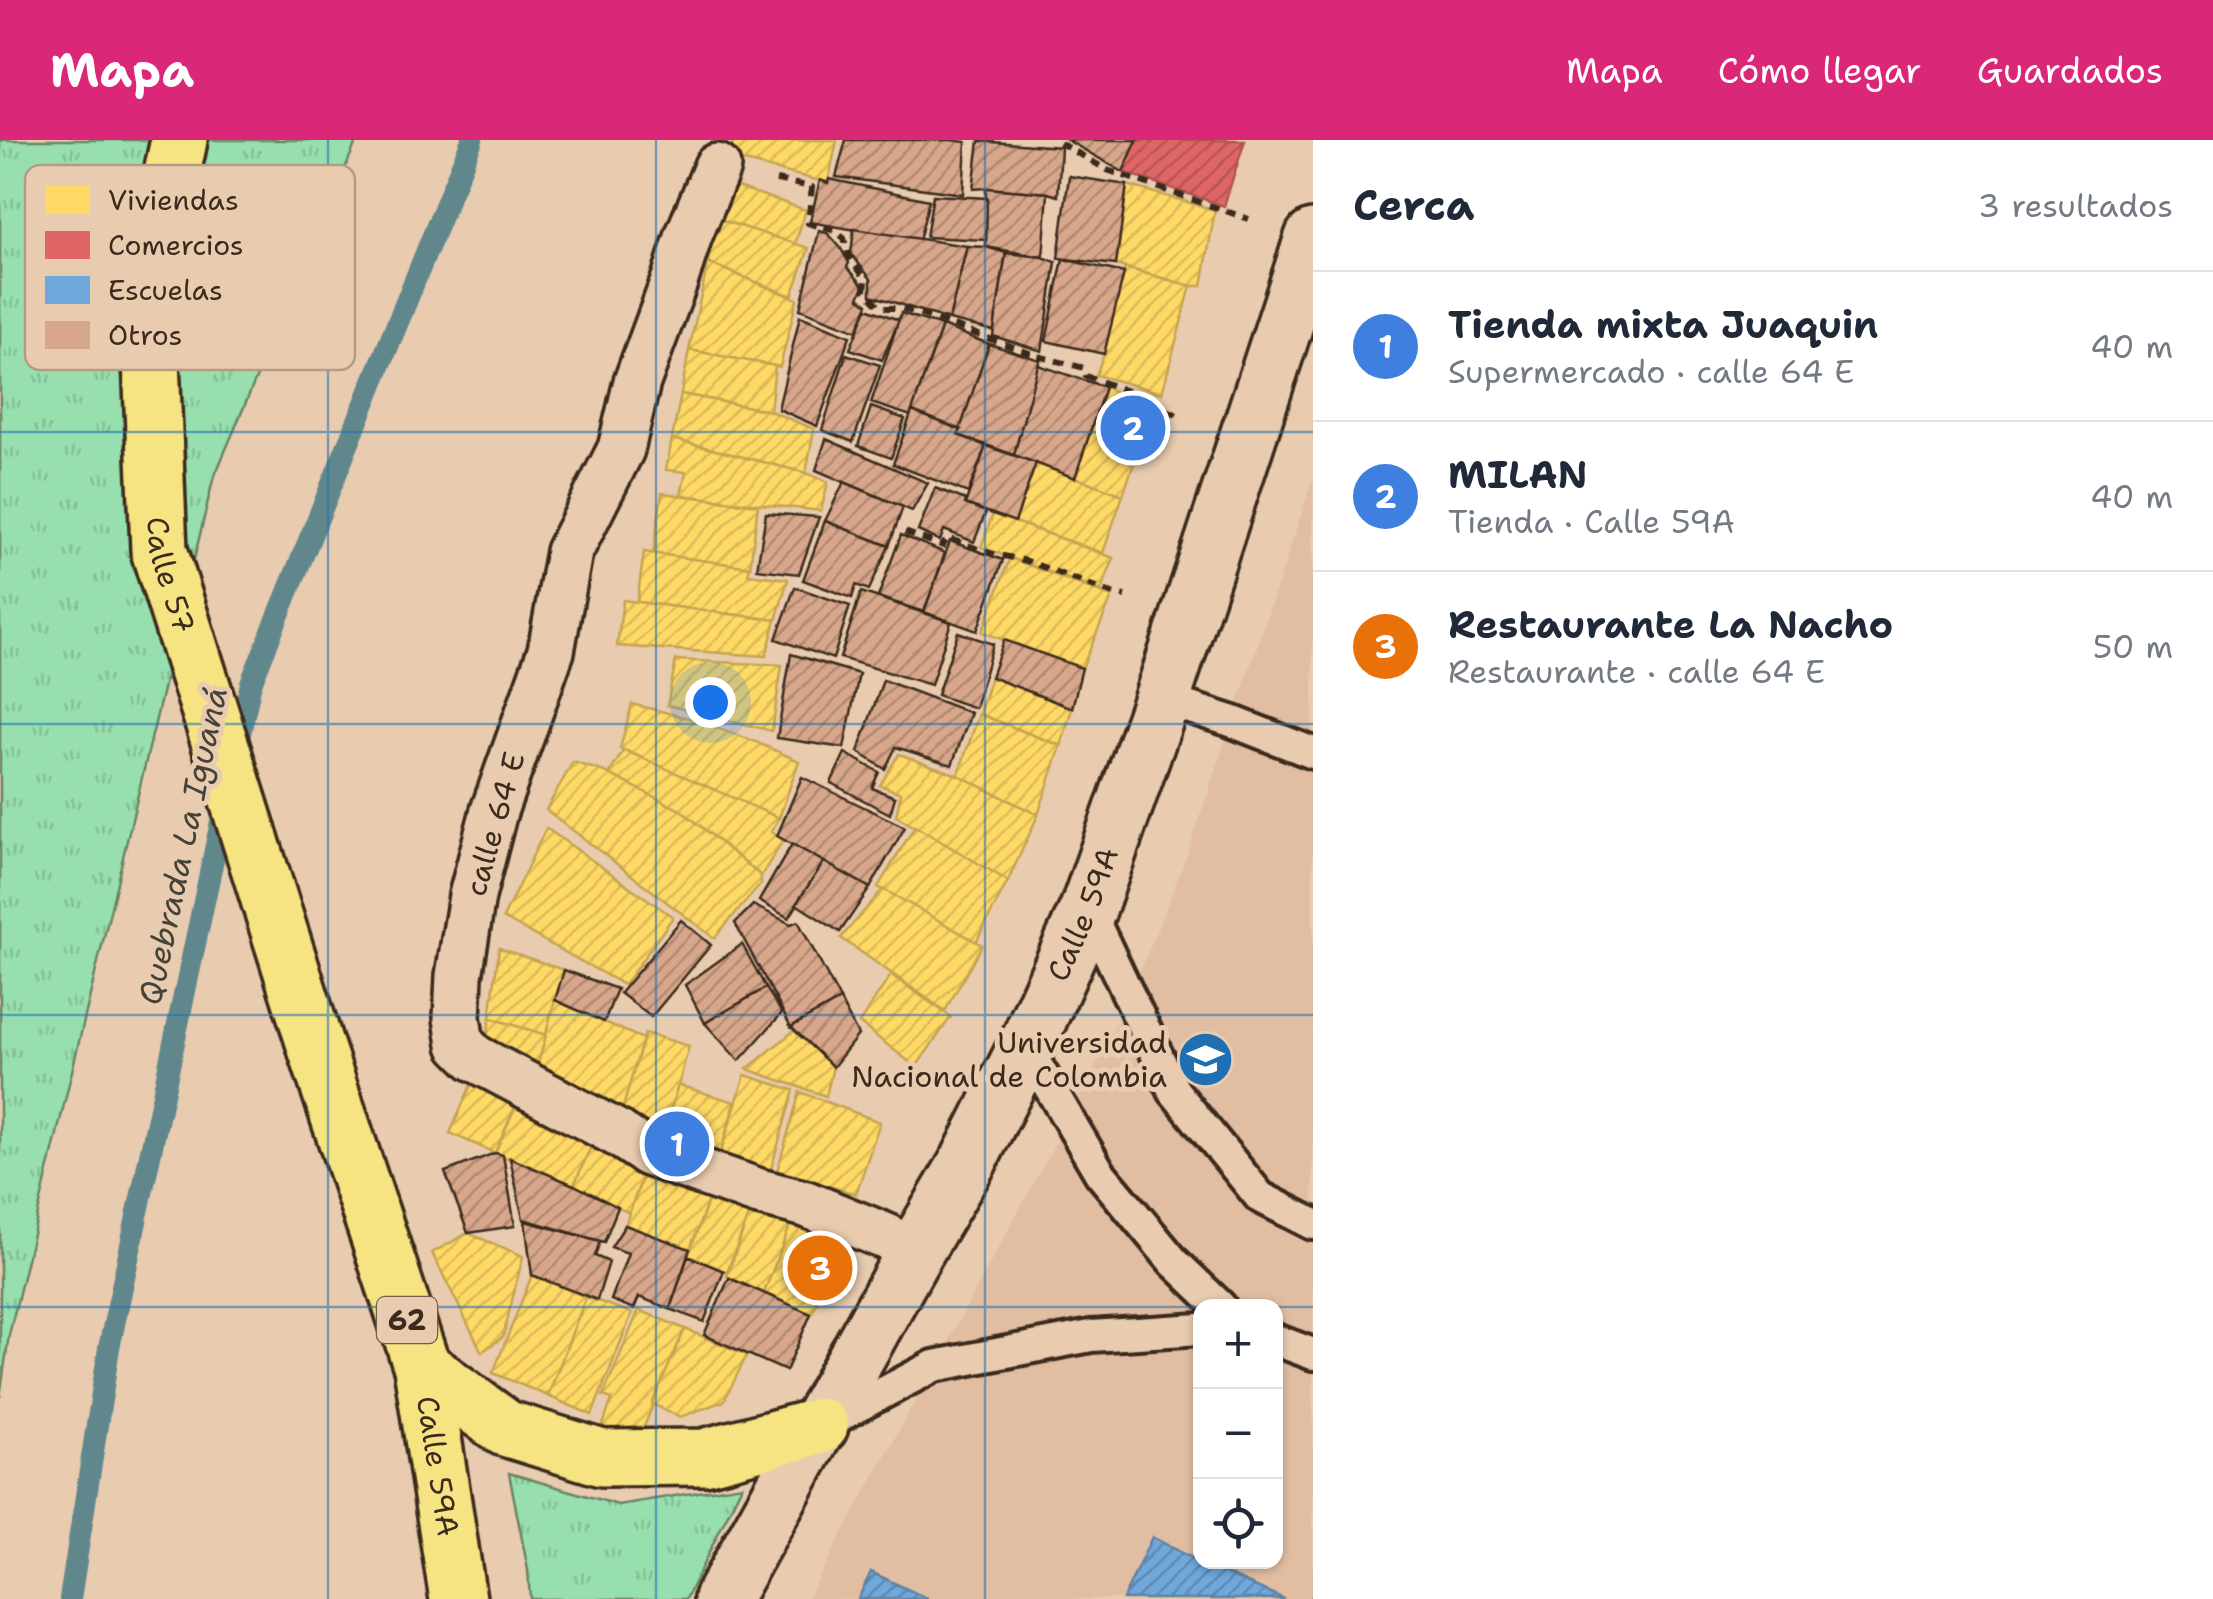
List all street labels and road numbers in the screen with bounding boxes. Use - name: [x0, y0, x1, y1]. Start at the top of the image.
- street label: Calle 57: [138, 516, 205, 638]
- street label: calle 64 E: [454, 747, 535, 901]
- street label: Calle 59A: [1037, 842, 1128, 988]
- road number: 62: [377, 1297, 437, 1343]
- street label: Calle 59A: [407, 1393, 469, 1539]

